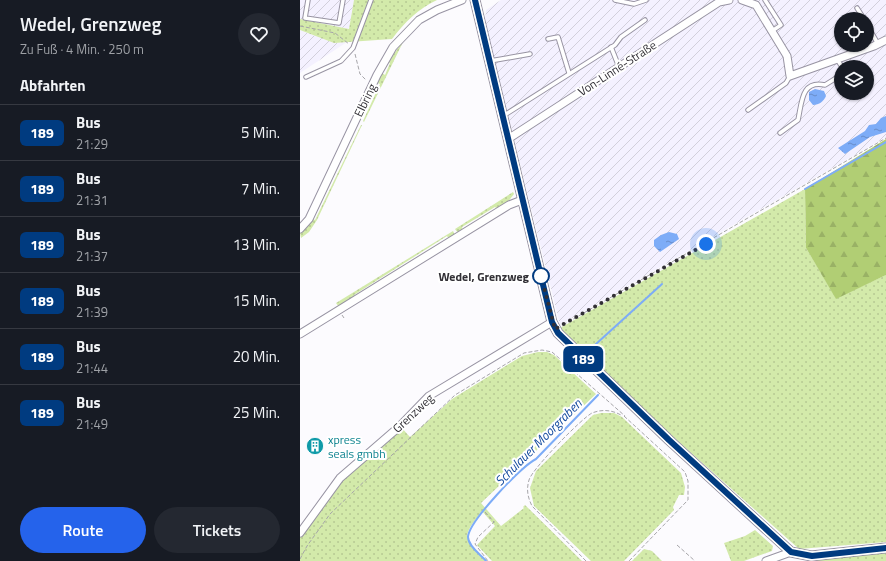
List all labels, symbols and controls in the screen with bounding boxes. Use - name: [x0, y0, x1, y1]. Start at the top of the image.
- text: Wedel, Grenzweg: [20, 9, 161, 38]
- map controls: [834, 12, 874, 100]
- button: locate: [834, 12, 874, 52]
- button: heart: [238, 13, 280, 55]
- street label: Von-Linné-Straße: [574, 35, 660, 101]
- text: Zu Fuß · 4 Min. · 250 m: [20, 39, 144, 59]
- button: layers: [834, 60, 874, 100]
- text: Abfahrten: [20, 74, 86, 97]
- street label: Elbring: [349, 80, 381, 120]
- text: Bus: [76, 111, 101, 134]
- text: 5 Min.: [241, 121, 280, 144]
- text: 189: [30, 122, 54, 143]
- text: 21:29: [76, 134, 108, 154]
- text: Bus: [76, 167, 101, 190]
- text: 7 Min.: [241, 177, 280, 200]
- text: 189: [30, 178, 54, 199]
- text: 21:31: [76, 190, 108, 210]
- text: Bus: [76, 223, 101, 246]
- text: 13 Min.: [233, 233, 280, 256]
- text: 189: [30, 234, 54, 255]
- your location: [696, 234, 716, 254]
- text: 21:37: [76, 246, 108, 266]
- place label: Wedel, Grenzweg: [438, 267, 530, 286]
- marker: Wedel, Grenzweg: [532, 267, 550, 285]
- text: Bus: [76, 279, 101, 302]
- text: 15 Min.: [233, 289, 280, 312]
- text: 189: [30, 290, 54, 311]
- text: 21:39: [76, 302, 108, 322]
- text: Bus: [76, 335, 101, 358]
- text: 20 Min.: [233, 345, 280, 368]
- text: 189: [30, 346, 54, 367]
- line badge: 189: [560, 346, 606, 372]
- text: 189: [571, 348, 595, 369]
- text: 21:44: [76, 358, 108, 378]
- street label: Grenzweg: [388, 389, 438, 437]
- text: Bus: [76, 391, 101, 414]
- water label: Schulauer Moorgraben: [490, 394, 586, 490]
- text: 25 Min.: [233, 401, 280, 424]
- text: 189: [30, 402, 54, 423]
- text: 21:49: [76, 414, 108, 434]
- place label: xpress seals gmbh: [328, 430, 386, 463]
- building icon: xpress seals gmbh: [305, 436, 325, 456]
- button: Route: [20, 507, 146, 553]
- button: Tickets: [154, 507, 280, 553]

